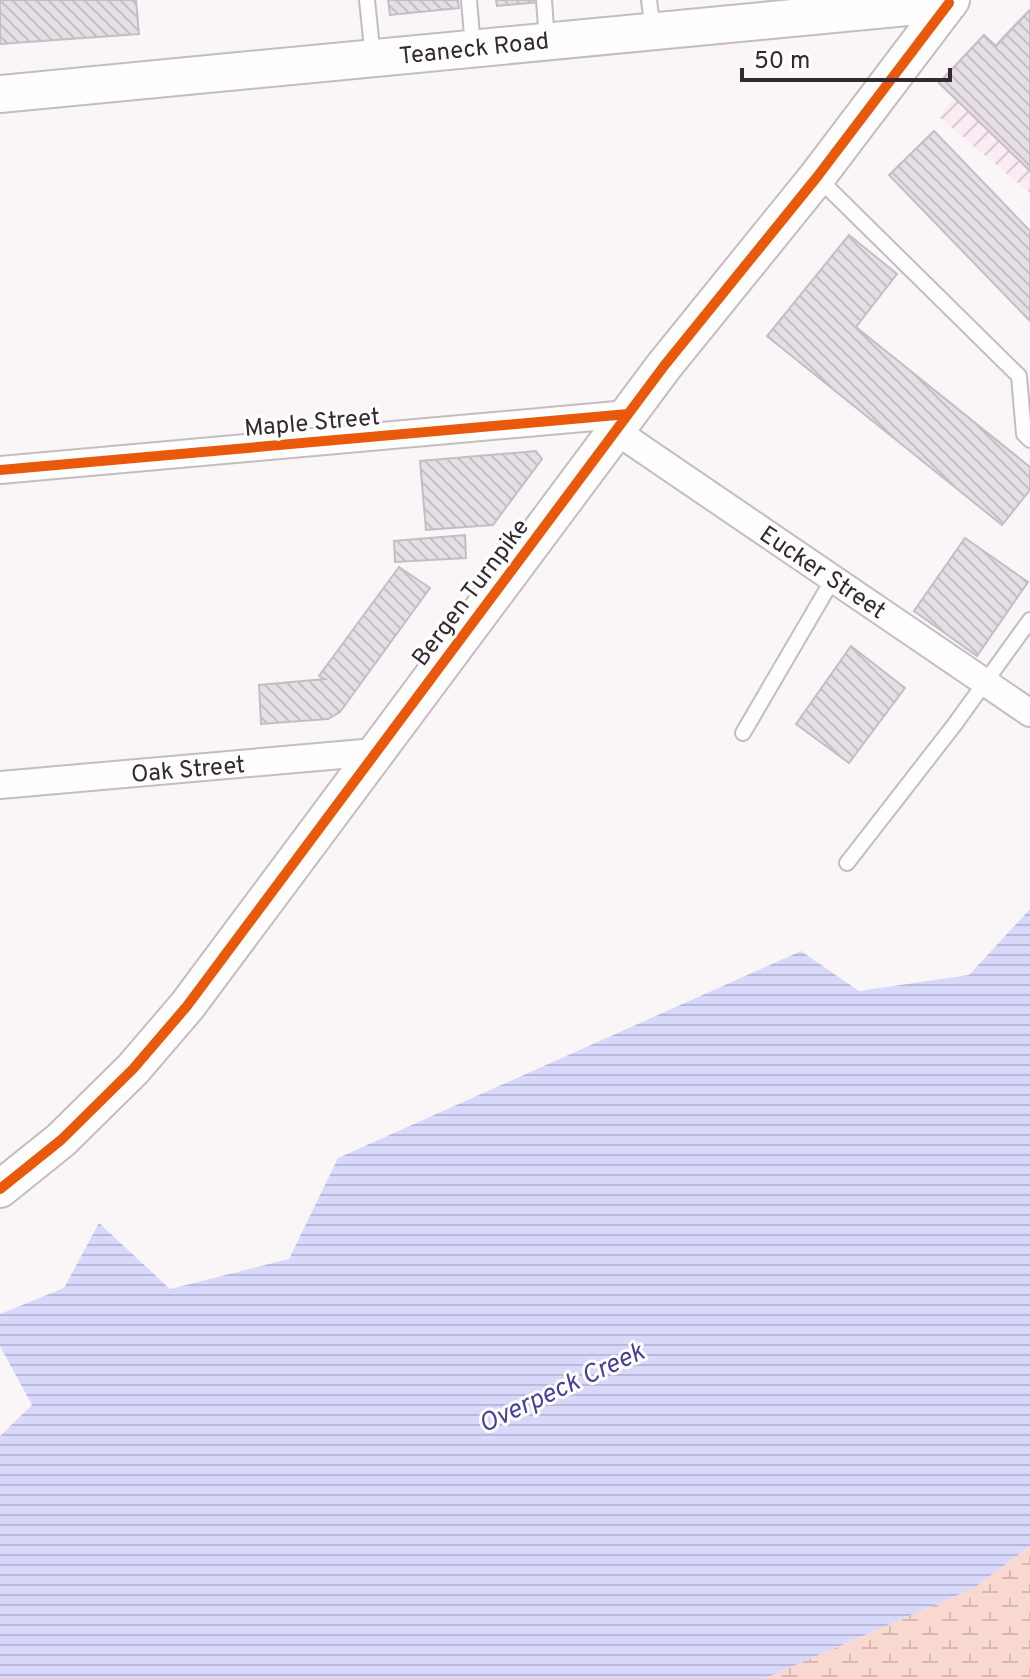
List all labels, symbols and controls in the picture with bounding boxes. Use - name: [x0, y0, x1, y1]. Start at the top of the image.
- street label: Teaneck Road: [398, 27, 551, 73]
- scale bar: [742, 32, 950, 82]
- text: 50 m: [754, 47, 810, 77]
- street label: Maple Street: [243, 403, 381, 445]
- street label: Bergen Turnpike: [406, 514, 537, 673]
- street label: Eucker Street: [753, 520, 891, 627]
- street label: Oak Street: [130, 751, 246, 791]
- water label: Overpeck Creek: [474, 1336, 651, 1442]

